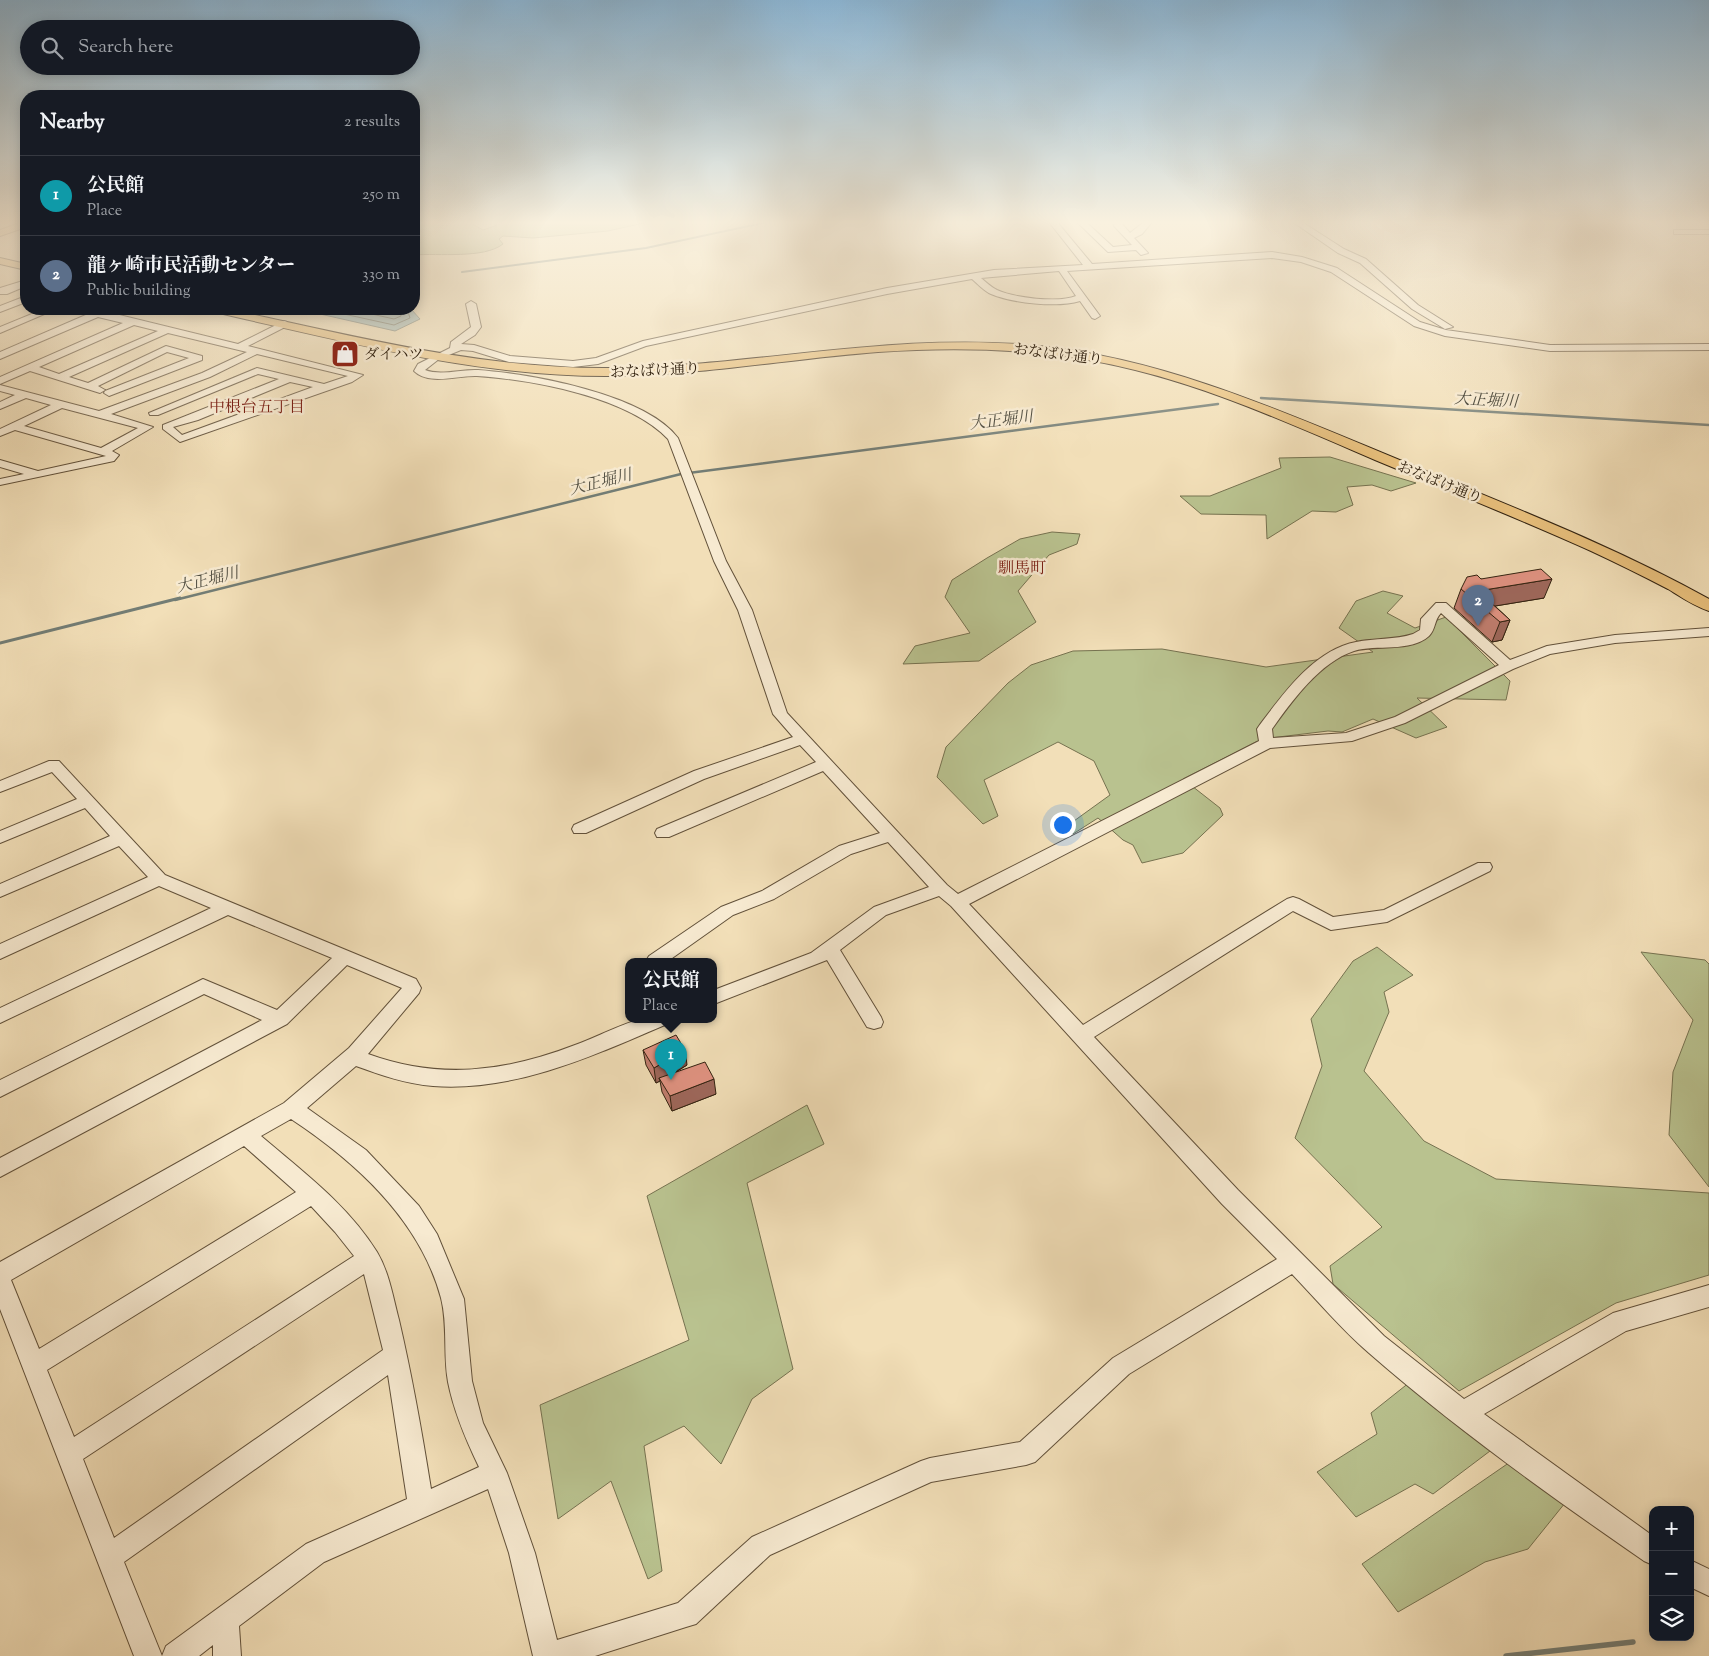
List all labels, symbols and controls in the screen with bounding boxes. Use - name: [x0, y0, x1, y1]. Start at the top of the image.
- search box: [20, 20, 420, 75]
- icon: search: [38, 34, 66, 62]
- text: Search here: [78, 34, 173, 61]
- text: Nearby: [40, 108, 105, 138]
- text: 2 results: [344, 111, 400, 134]
- text: 公民館: [87, 173, 144, 200]
- text: 1: [53, 184, 59, 207]
- text: 250 m: [362, 184, 400, 207]
- text: Place: [87, 200, 122, 223]
- text: 龍ヶ崎市民活動センター: [87, 253, 295, 280]
- text: 2: [52, 264, 60, 287]
- text: 330 m: [362, 264, 400, 287]
- text: Public building: [87, 280, 191, 303]
- shop icon: ダイハツ: [330, 339, 360, 369]
- street label: おなばけ通り: [1012, 340, 1104, 371]
- place label: ダイハツ: [364, 345, 423, 366]
- street label: おなばけ通り: [610, 359, 701, 384]
- water label: 大正堀川: [1453, 388, 1520, 415]
- district label: 中根台五丁目: [209, 397, 305, 420]
- water label: 大正堀川: [968, 406, 1036, 437]
- street label: おなばけ通り: [1394, 457, 1485, 510]
- water label: 大正堀川: [567, 464, 636, 502]
- district label: 馴馬町: [998, 558, 1046, 581]
- water label: 大正堀川: [174, 562, 243, 600]
- pin: 2: [1462, 585, 1494, 626]
- your location: [1050, 812, 1076, 838]
- popup: [625, 958, 717, 1023]
- text: 公民館: [642, 968, 700, 995]
- text: Place: [642, 995, 678, 1018]
- pin: 1: [655, 1039, 687, 1080]
- map controls: [1649, 1506, 1694, 1641]
- button: +: [1649, 1506, 1694, 1551]
- button: −: [1649, 1551, 1694, 1596]
- button: layers: [1649, 1596, 1694, 1641]

